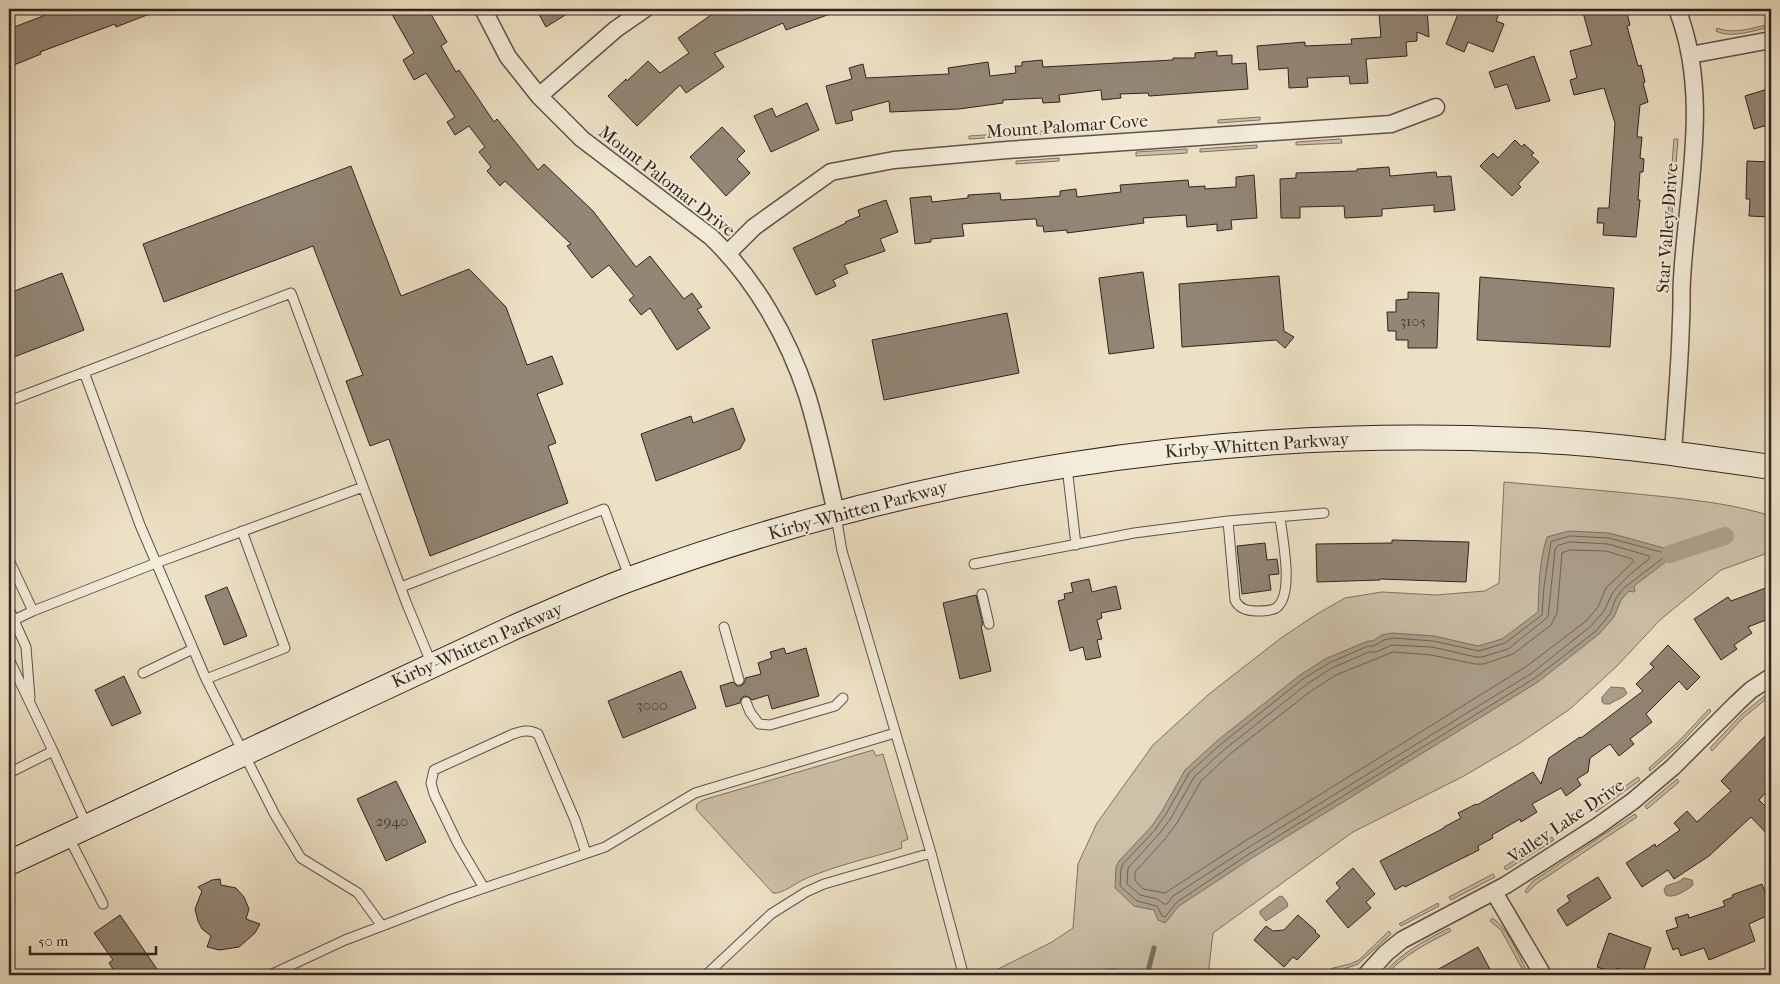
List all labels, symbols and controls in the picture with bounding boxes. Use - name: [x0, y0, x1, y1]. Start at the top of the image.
- street label: Mount Palomar Cove: [985, 110, 1149, 143]
- street label: Mount Palomar Drive: [594, 122, 739, 241]
- street label: Star Valley Drive: [1652, 162, 1683, 294]
- house number: 3105: [1400, 312, 1426, 330]
- street label: Kirby-Whitten Parkway: [1164, 428, 1351, 462]
- street label: Kirby-Whitten Parkway: [766, 476, 952, 545]
- street label: Kirby-Whitten Parkway: [388, 598, 567, 693]
- house number: 3000: [637, 696, 667, 714]
- street label: Valley Lake Drive: [1503, 775, 1629, 869]
- house number: 2940: [376, 812, 408, 830]
- scale bar: [30, 924, 156, 956]
- text: 50 m: [38, 932, 69, 950]

